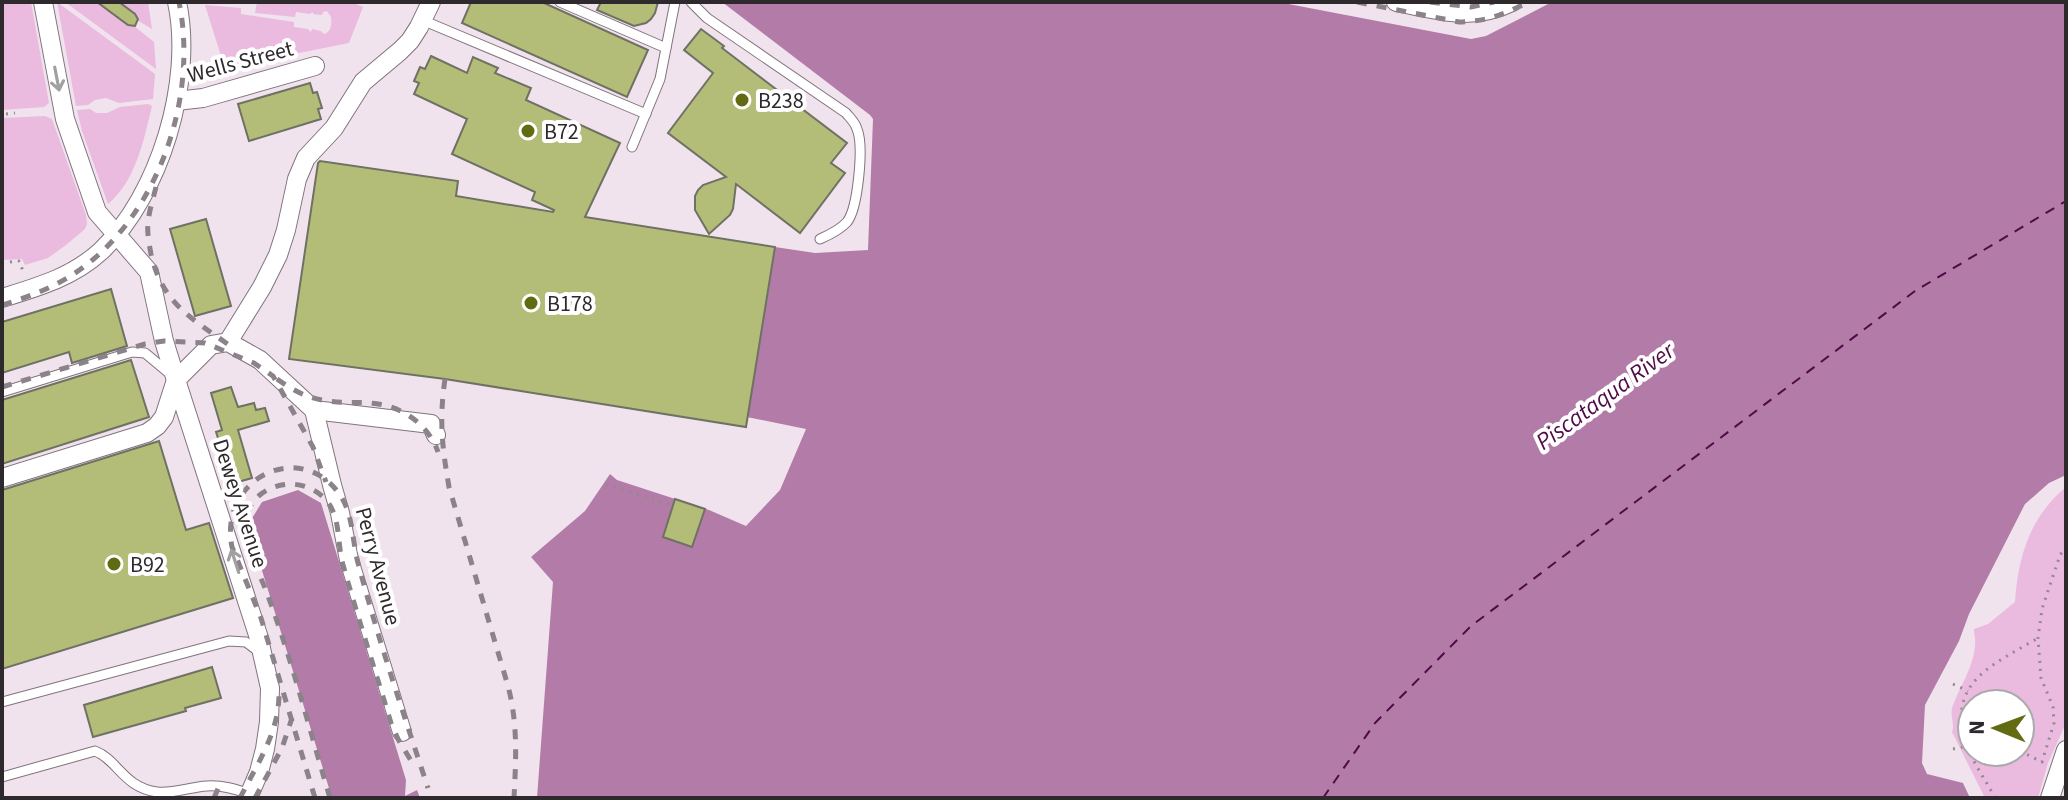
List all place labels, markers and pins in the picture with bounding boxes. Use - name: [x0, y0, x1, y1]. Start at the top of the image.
- place label: B238: [758, 85, 804, 117]
- marker: B238: [733, 91, 751, 109]
- place label: B72: [544, 116, 579, 148]
- marker: B72: [519, 122, 537, 140]
- place label: B178: [547, 288, 593, 320]
- marker: B178: [522, 294, 540, 312]
- place label: B92: [130, 549, 165, 581]
- marker: B92: [105, 555, 123, 573]

